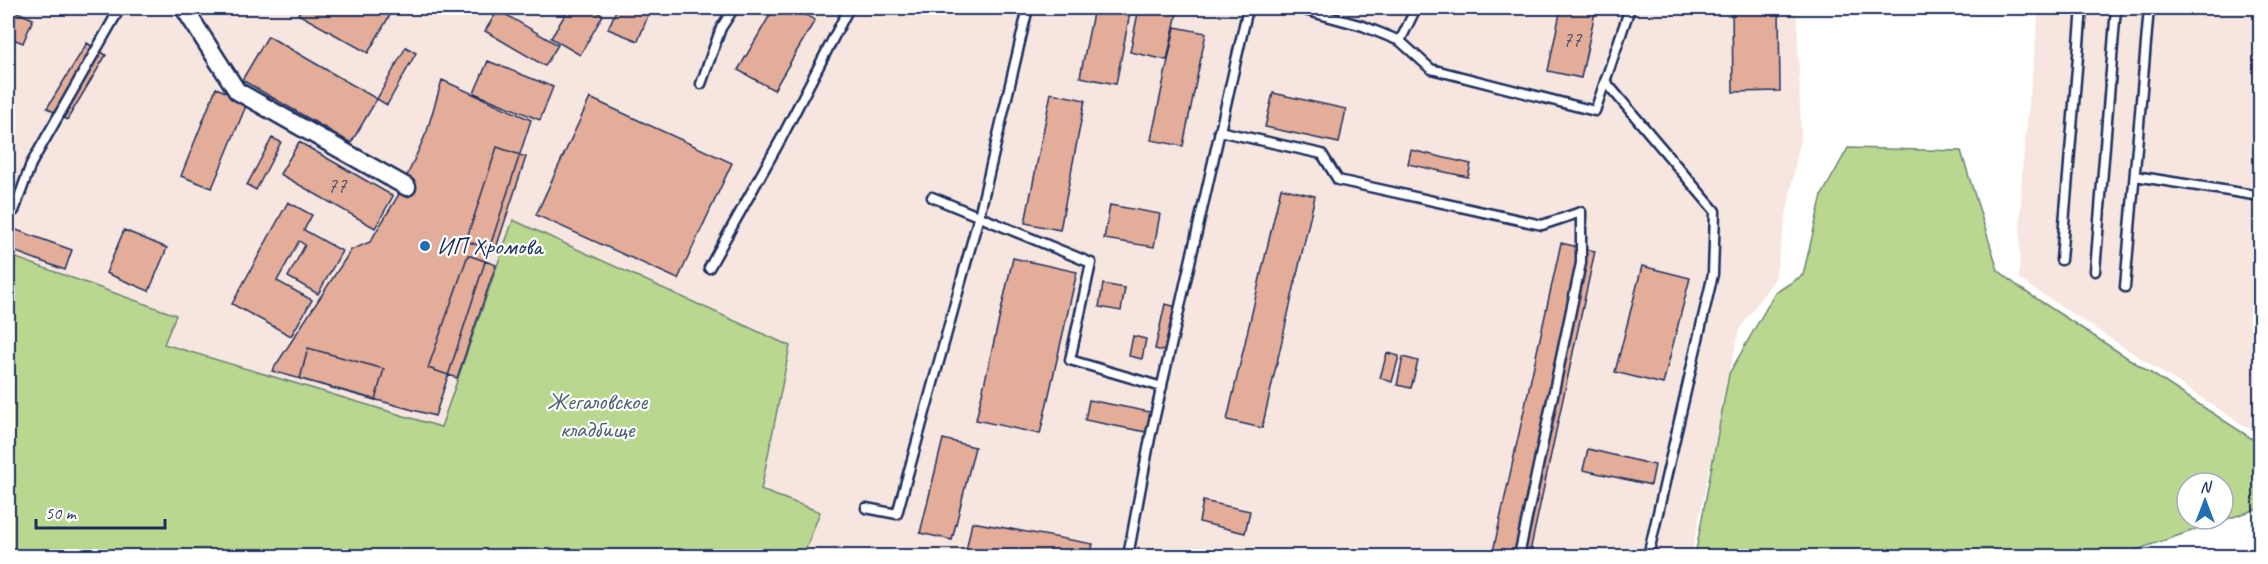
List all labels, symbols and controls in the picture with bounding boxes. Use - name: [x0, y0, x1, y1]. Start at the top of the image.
- house number: 77: [1563, 26, 1583, 52]
- house number: 77: [328, 172, 348, 198]
- place label: ИП Хромова: [437, 231, 544, 261]
- marker: ИП Хромова: [418, 239, 432, 253]
- park label: Жегаловское кладбище: [547, 386, 649, 444]
- north arrow: [2175, 471, 2235, 531]
- text: N: [2200, 477, 2213, 497]
- scale bar: [36, 492, 165, 530]
- text: 50 m: [45, 502, 78, 524]

